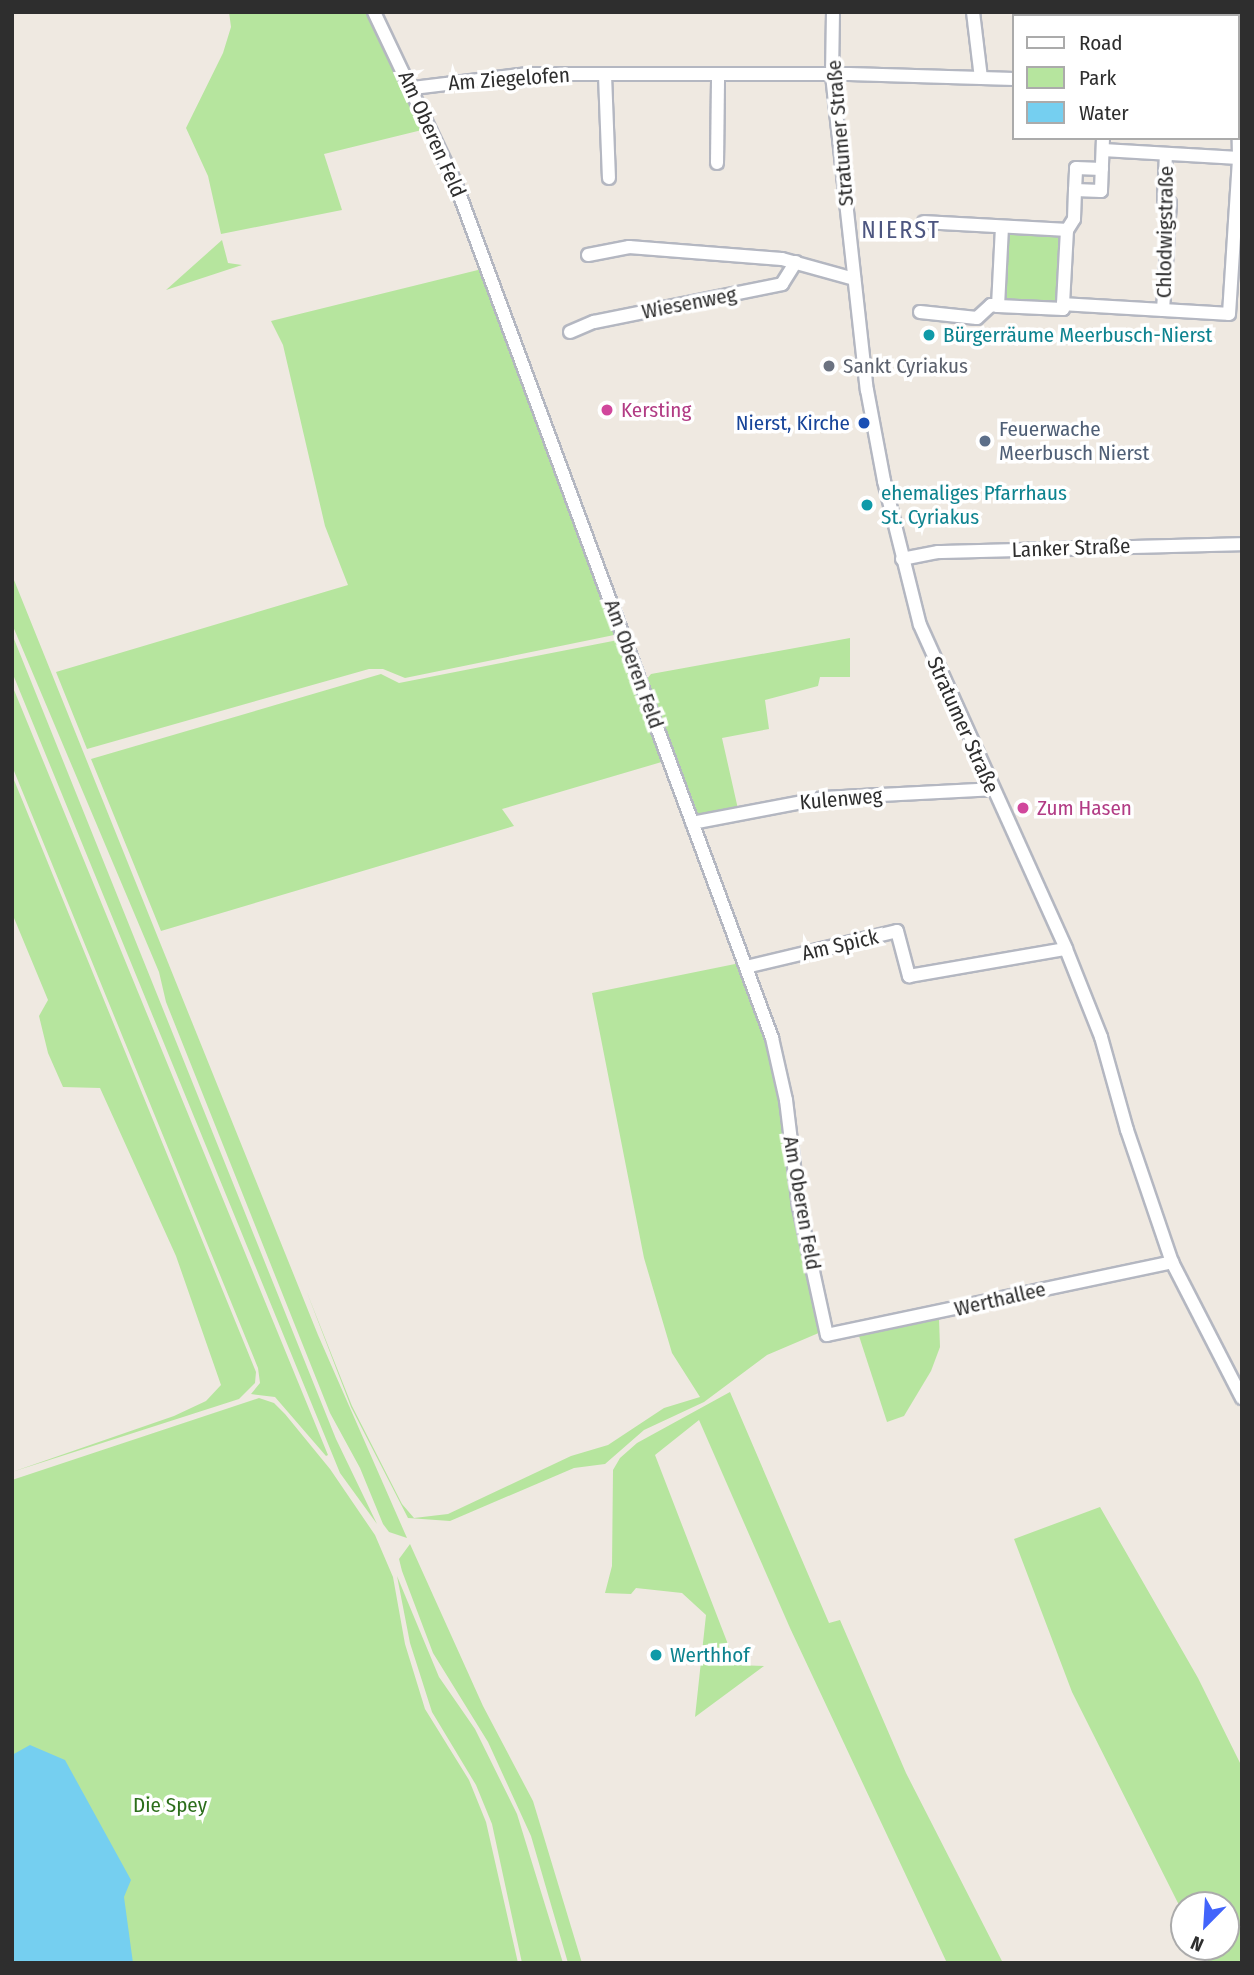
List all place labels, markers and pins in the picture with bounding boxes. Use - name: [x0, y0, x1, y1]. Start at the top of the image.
- place label: Bürgerräume Meerbusch-Nierst: [943, 322, 1212, 348]
- marker: Bürgerräume Meerbusch-Nierst: [921, 327, 937, 343]
- place label: Sankt Cyriakus: [843, 353, 968, 379]
- marker: Sankt Cyriakus: [821, 358, 837, 374]
- place label: Kersting: [621, 397, 691, 423]
- marker: Kersting: [599, 402, 615, 418]
- place label: Nierst, Kirche: [736, 410, 850, 436]
- marker: Nierst, Kirche: [856, 415, 872, 431]
- place label: Feuerwache Meerbusch Nierst: [999, 416, 1149, 466]
- marker: Feuerwache Meerbusch Nierst: [977, 433, 993, 449]
- place label: ehemaliges Pfarrhaus St. Cyriakus: [881, 480, 1067, 530]
- marker: ehemaliges Pfarrhaus St. Cyriakus: [859, 497, 875, 513]
- place label: Zum Hasen: [1037, 795, 1132, 821]
- marker: Zum Hasen: [1015, 800, 1031, 816]
- place label: Werthhof: [670, 1642, 750, 1668]
- marker: Werthhof: [648, 1647, 664, 1663]

